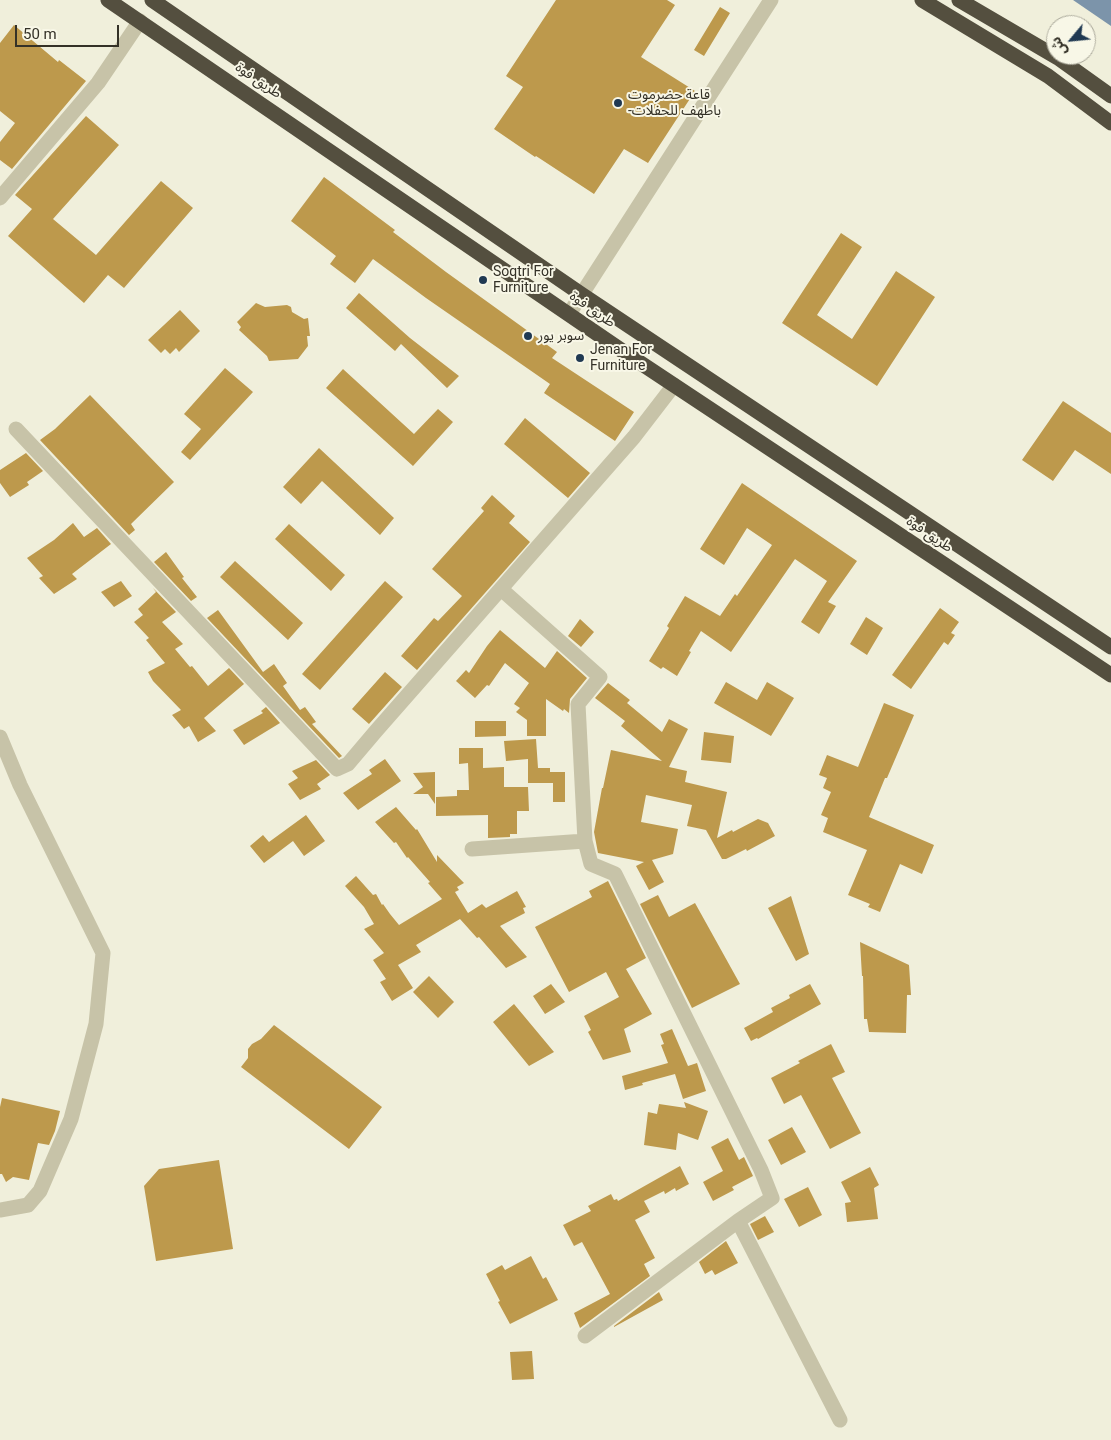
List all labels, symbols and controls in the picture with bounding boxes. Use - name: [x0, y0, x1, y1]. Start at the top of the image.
- scale bar: [18, 15, 121, 47]
- north arrow: [1046, 15, 1096, 65]
- text: 50 m: [23, 25, 57, 43]
- text: ش: [1047, 34, 1070, 59]
- street label: طريق فوة: [232, 59, 284, 103]
- place label: قاعة حضرموت -باطهف للحفلات: [628, 87, 721, 120]
- marker: قاعة حضرموت -باطهف للحفلات: [612, 97, 624, 109]
- place label: Soqtri For Furniture: [493, 264, 554, 296]
- marker: Soqtri For Furniture: [477, 274, 489, 286]
- street label: طريق فوة: [566, 288, 618, 332]
- place label: سوبر يور: [538, 328, 584, 344]
- marker: سوبر يور: [522, 330, 534, 342]
- place label: Jenan For Furniture: [590, 342, 652, 374]
- marker: Jenan For Furniture: [574, 352, 586, 364]
- street label: طريق فوة: [903, 513, 955, 557]

